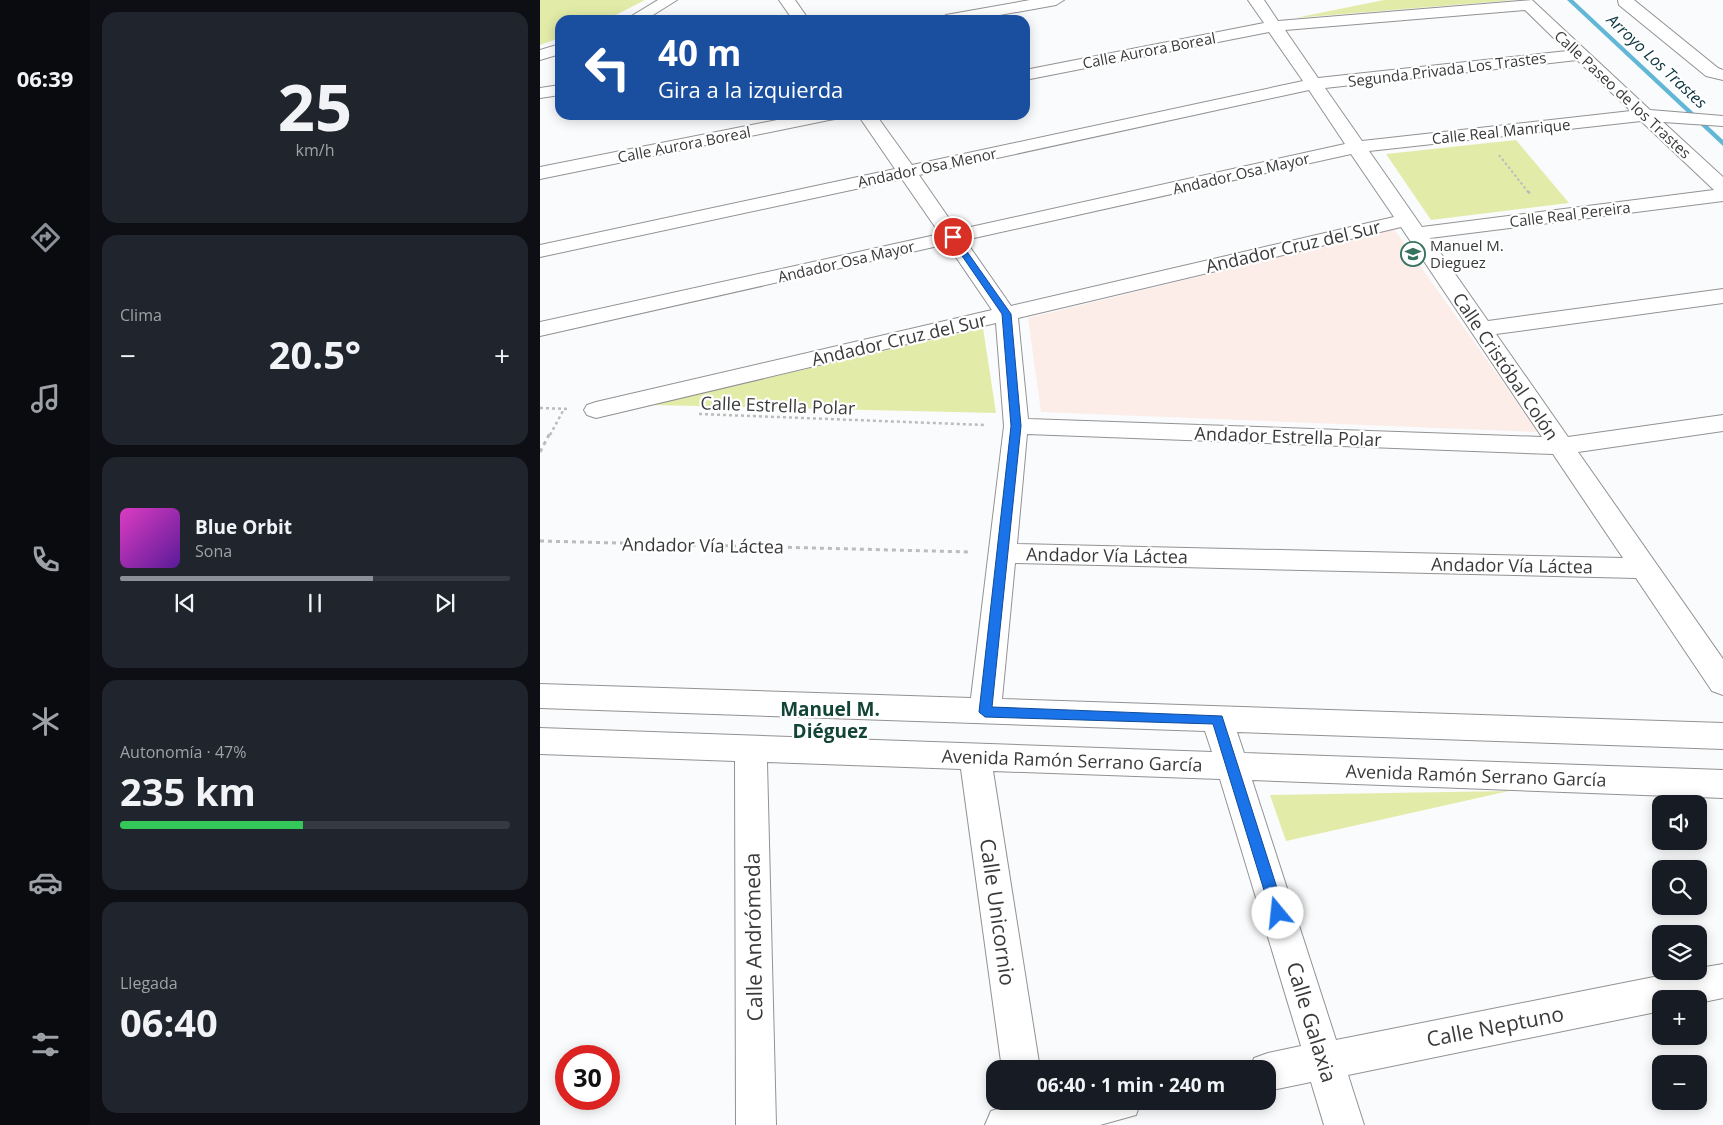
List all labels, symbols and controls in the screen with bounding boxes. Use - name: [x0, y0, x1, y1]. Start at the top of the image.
- water label: Arroyo Los Trastes: [1601, 8, 1712, 113]
- street label: Calle Paseo de los Trastes: [1550, 25, 1696, 163]
- street label: Calle Aurora Boreal: [1081, 27, 1217, 73]
- text: 40 m: [658, 29, 741, 76]
- icon: left: [575, 35, 640, 100]
- street label: Segunda Privada Los Trastes: [1347, 47, 1547, 91]
- text: 25: [278, 62, 352, 150]
- text: 06:39: [17, 63, 73, 93]
- text: Gira a la izquierda: [658, 74, 843, 104]
- street label: Calle Real Manrique: [1431, 114, 1571, 148]
- street label: Calle Aurora Boreal: [616, 121, 752, 167]
- text: km/h: [296, 139, 334, 161]
- street label: Andador Osa Menor: [856, 142, 998, 192]
- street label: Andador Osa Mayor: [1171, 148, 1311, 198]
- street label: Calle Real Pereira: [1508, 197, 1632, 231]
- street label: Andador Cruz del Sur: [1203, 214, 1383, 278]
- pin: [932, 216, 974, 258]
- icon: directions: [28, 220, 63, 255]
- icon: arrive: [939, 223, 967, 251]
- place label: Manuel M. Dieguez: [1430, 235, 1504, 272]
- street label: Andador Osa Mayor: [776, 236, 916, 286]
- school or university icon: Manuel M. Dieguez: [1400, 241, 1426, 267]
- street label: Calle Cristóbal Colón: [1448, 288, 1564, 444]
- text: Clima: [120, 304, 162, 326]
- street label: Andador Cruz del Sur: [809, 307, 989, 371]
- text: 20.5°: [269, 328, 361, 380]
- text: −: [120, 336, 136, 374]
- text: +: [494, 336, 510, 374]
- icon: music: [28, 381, 63, 416]
- street label: Calle Estrella Polar: [700, 390, 857, 420]
- street label: Andador Estrella Polar: [1194, 421, 1383, 451]
- text: Blue Orbit: [195, 514, 292, 540]
- street label: Andador Vía Láctea: [622, 532, 784, 558]
- text: Sona: [195, 540, 232, 562]
- icon: phone: [28, 542, 63, 577]
- street label: Andador Vía Láctea: [1026, 542, 1188, 568]
- street label: Andador Vía Láctea: [1431, 552, 1593, 578]
- icon: previous: [171, 589, 199, 617]
- icon: pause: [301, 589, 329, 617]
- icon: next: [431, 589, 459, 617]
- district label: Manuel M. Diéguez: [780, 696, 880, 744]
- icon: climate: [28, 704, 63, 739]
- text: Autonomía · 47%: [120, 741, 246, 763]
- street label: Avenida Ramón Serrano García: [941, 743, 1203, 777]
- street label: Avenida Ramón Serrano García: [1345, 758, 1607, 792]
- text: 235 km: [120, 765, 256, 817]
- map controls: [1652, 795, 1707, 1110]
- button: sound: [1652, 795, 1707, 850]
- street label: Calle Unicornio: [974, 837, 1022, 987]
- street label: Calle Andrómeda: [738, 852, 768, 1022]
- button: search: [1652, 860, 1707, 915]
- icon: car: [28, 865, 63, 900]
- position arrow: [1251, 886, 1303, 938]
- button: layers: [1652, 925, 1707, 980]
- street label: Calle Galaxia: [1280, 958, 1344, 1086]
- text: Llegada: [120, 972, 178, 994]
- button: +: [1652, 990, 1707, 1045]
- text: 06:40: [120, 996, 218, 1048]
- street label: Calle Neptuno: [1424, 999, 1566, 1053]
- icon: filters: [28, 1027, 63, 1062]
- speed limit sign: 30: [555, 1045, 620, 1110]
- button: −: [1652, 1055, 1707, 1110]
- text: 06:40 · 1 min · 240 m: [1037, 1072, 1225, 1098]

